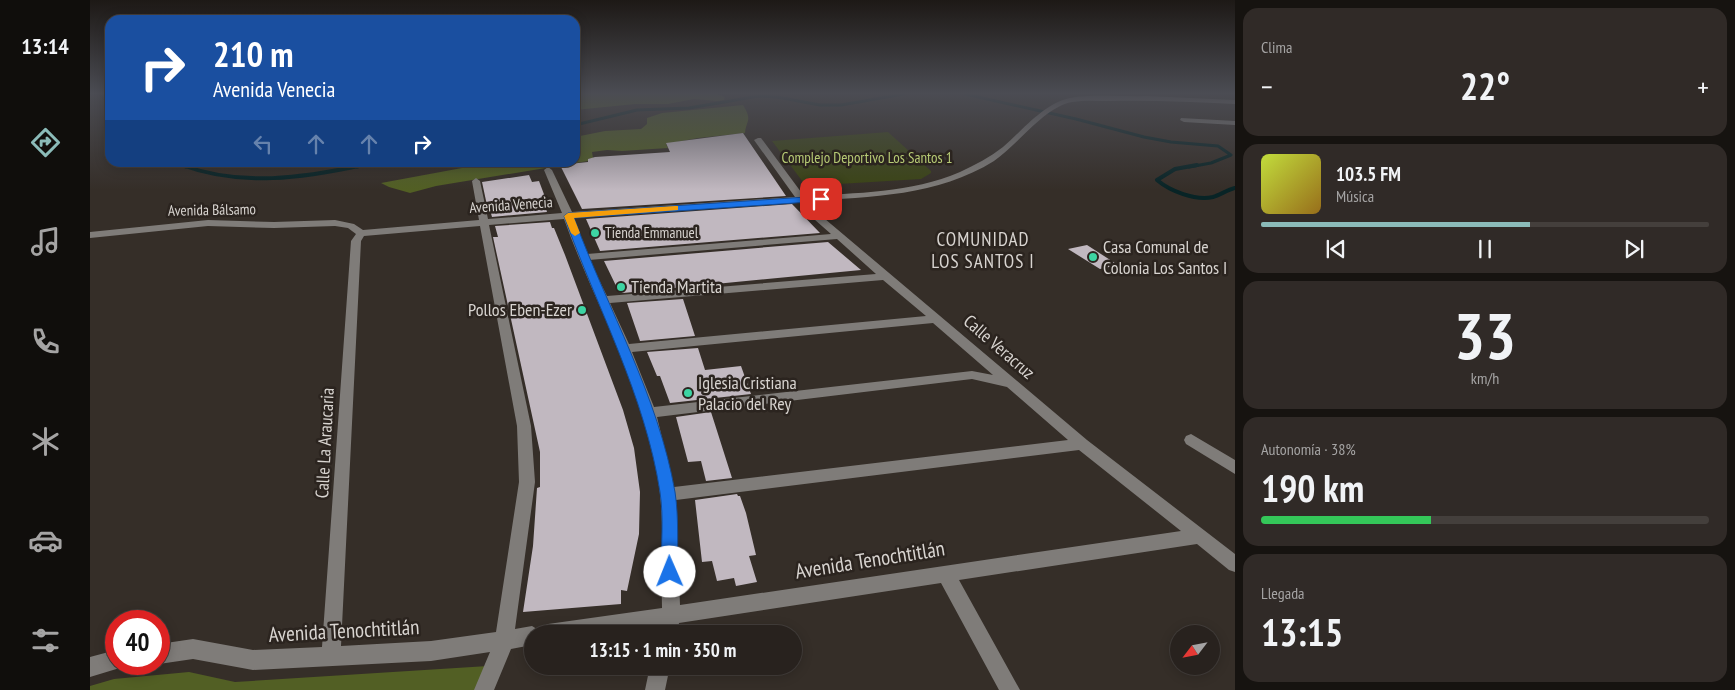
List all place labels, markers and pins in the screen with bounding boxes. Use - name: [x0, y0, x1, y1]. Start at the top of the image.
- pin: [800, 178, 842, 220]
- place label: Tienda Emmanuel: [605, 223, 699, 242]
- marker: Tienda Emmanuel: [589, 227, 601, 239]
- place label: Casa Comunal de Colonia Los Santos I: [1103, 235, 1227, 279]
- marker: Casa Comunal de Colonia Los Santos I: [1087, 251, 1099, 263]
- place label: Tienda Martita: [631, 275, 722, 298]
- marker: Tienda Martita: [615, 281, 627, 293]
- place label: Pollos Eben-Ezer: [468, 298, 572, 321]
- marker: Pollos Eben-Ezer: [576, 304, 588, 316]
- place label: Iglesia Cristiana Palacio del Rey: [698, 371, 797, 415]
- marker: Iglesia Cristiana Palacio del Rey: [682, 387, 694, 399]

